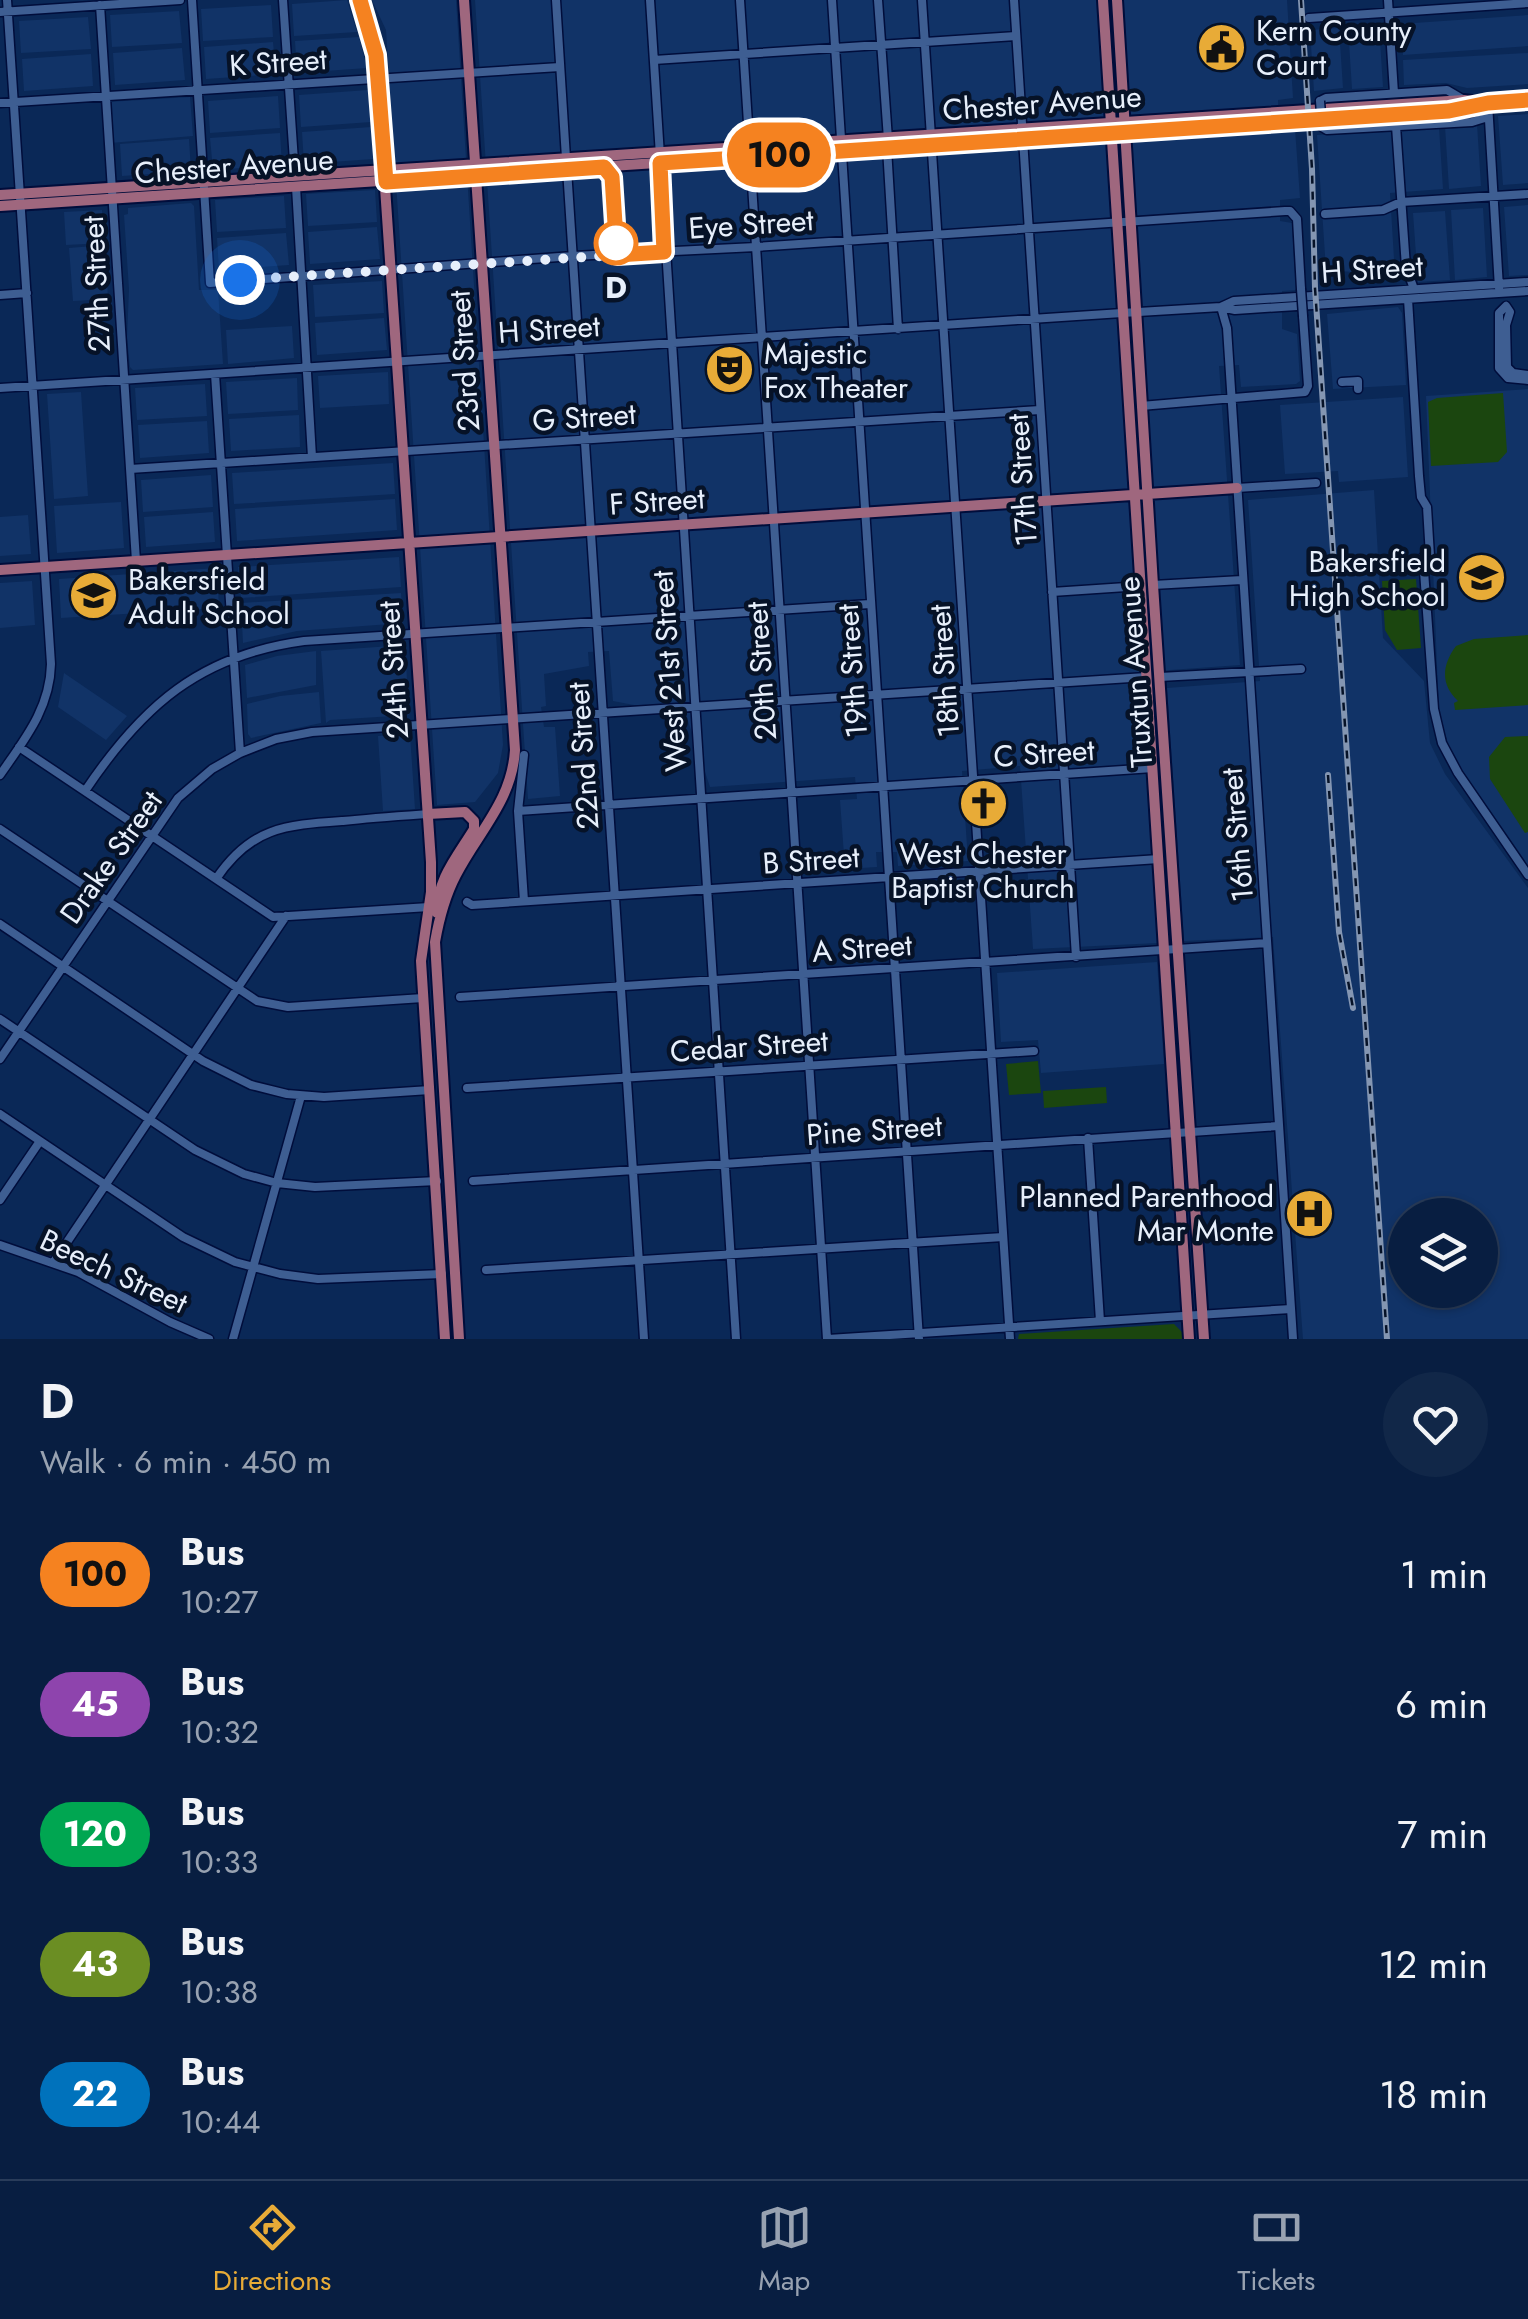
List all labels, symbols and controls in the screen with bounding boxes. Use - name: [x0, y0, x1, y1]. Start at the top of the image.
- place label: Kern County Court: [1256, 9, 1412, 86]
- public building icon: Kern County Court: [1195, 21, 1247, 73]
- street label: K Street: [228, 37, 329, 87]
- street label: Chester Avenue: [941, 75, 1143, 131]
- line badge: 100: [722, 122, 836, 188]
- text: 100: [747, 130, 811, 180]
- street label: Chester Avenue: [133, 138, 335, 194]
- street label: Eye Street: [687, 198, 816, 250]
- street label: 27th Street: [71, 214, 121, 353]
- marker: D: [595, 222, 637, 264]
- street label: H Street: [1320, 244, 1425, 294]
- your location: [215, 255, 265, 305]
- place label: D: [605, 266, 627, 309]
- street label: 23rd Street: [438, 288, 490, 433]
- street label: H Street: [497, 304, 602, 354]
- place label: Majestic Fox Theater: [764, 332, 909, 409]
- theatre icon: Majestic Fox Theater: [703, 344, 755, 396]
- street label: G Street: [531, 392, 638, 442]
- street label: 17th Street: [996, 411, 1048, 548]
- street label: F Street: [608, 476, 707, 526]
- place label: Bakersfield High School: [1289, 540, 1446, 617]
- school or university icon: Bakersfield High School: [1455, 552, 1507, 604]
- place label: Bakersfield Adult School: [128, 558, 290, 635]
- street label: West 21st Street: [640, 568, 697, 773]
- school or university icon: Bakersfield Adult School: [67, 570, 119, 622]
- street label: Truxtun Avenue: [1107, 575, 1163, 769]
- street label: 24th Street: [367, 599, 419, 740]
- street label: 20th Street: [735, 600, 787, 742]
- street label: 19th Street: [826, 602, 878, 739]
- street label: 18th Street: [918, 602, 970, 739]
- street label: 22nd Street: [556, 680, 610, 831]
- street label: C Street: [992, 728, 1097, 778]
- street label: 16th Street: [1210, 765, 1264, 904]
- church icon: West Chester Baptist Church: [957, 778, 1009, 830]
- street label: Drake Street: [49, 781, 173, 932]
- place label: West Chester Baptist Church: [891, 832, 1075, 909]
- street label: B Street: [761, 835, 862, 885]
- street label: A Street: [810, 923, 914, 973]
- street label: Cedar Street: [668, 1019, 830, 1073]
- street label: Pine Street: [805, 1104, 944, 1156]
- place label: Planned Parenthood Mar Monte: [1019, 1175, 1274, 1252]
- hospital icon: Planned Parenthood Mar Monte: [1283, 1187, 1335, 1239]
- map controls: [1388, 1198, 1498, 1308]
- button: layers: [1388, 1198, 1498, 1308]
- street label: Beech Street: [33, 1218, 196, 1324]
- text: D: [40, 1367, 74, 1436]
- button: heart: [1383, 1372, 1488, 1477]
- text: Walk · 6 min · 450 m: [40, 1439, 332, 1485]
- text: Bus: [180, 1524, 244, 1579]
- text: 1 min: [1400, 1547, 1488, 1602]
- text: 100: [63, 1549, 127, 1599]
- text: 10:27: [180, 1579, 258, 1625]
- text: Bus: [180, 1654, 244, 1709]
- text: 6 min: [1395, 1677, 1488, 1732]
- text: 45: [71, 1679, 119, 1729]
- text: 10:32: [180, 1709, 259, 1755]
- text: Bus: [180, 1784, 244, 1839]
- text: 7 min: [1397, 1807, 1488, 1862]
- text: 120: [63, 1809, 127, 1859]
- text: 10:33: [180, 1839, 258, 1885]
- text: Bus: [180, 1914, 244, 1969]
- text: 12 min: [1378, 1937, 1488, 1992]
- text: 43: [72, 1939, 118, 1989]
- text: 10:38: [180, 1969, 258, 2015]
- text: Bus: [180, 2044, 244, 2099]
- text: 18 min: [1379, 2067, 1488, 2122]
- text: 22: [72, 2069, 118, 2119]
- text: 10:44: [180, 2099, 261, 2145]
- tab: Directions: [213, 2200, 331, 2301]
- tab: Map: [757, 2200, 812, 2301]
- tab: Tickets: [1237, 2200, 1315, 2301]

